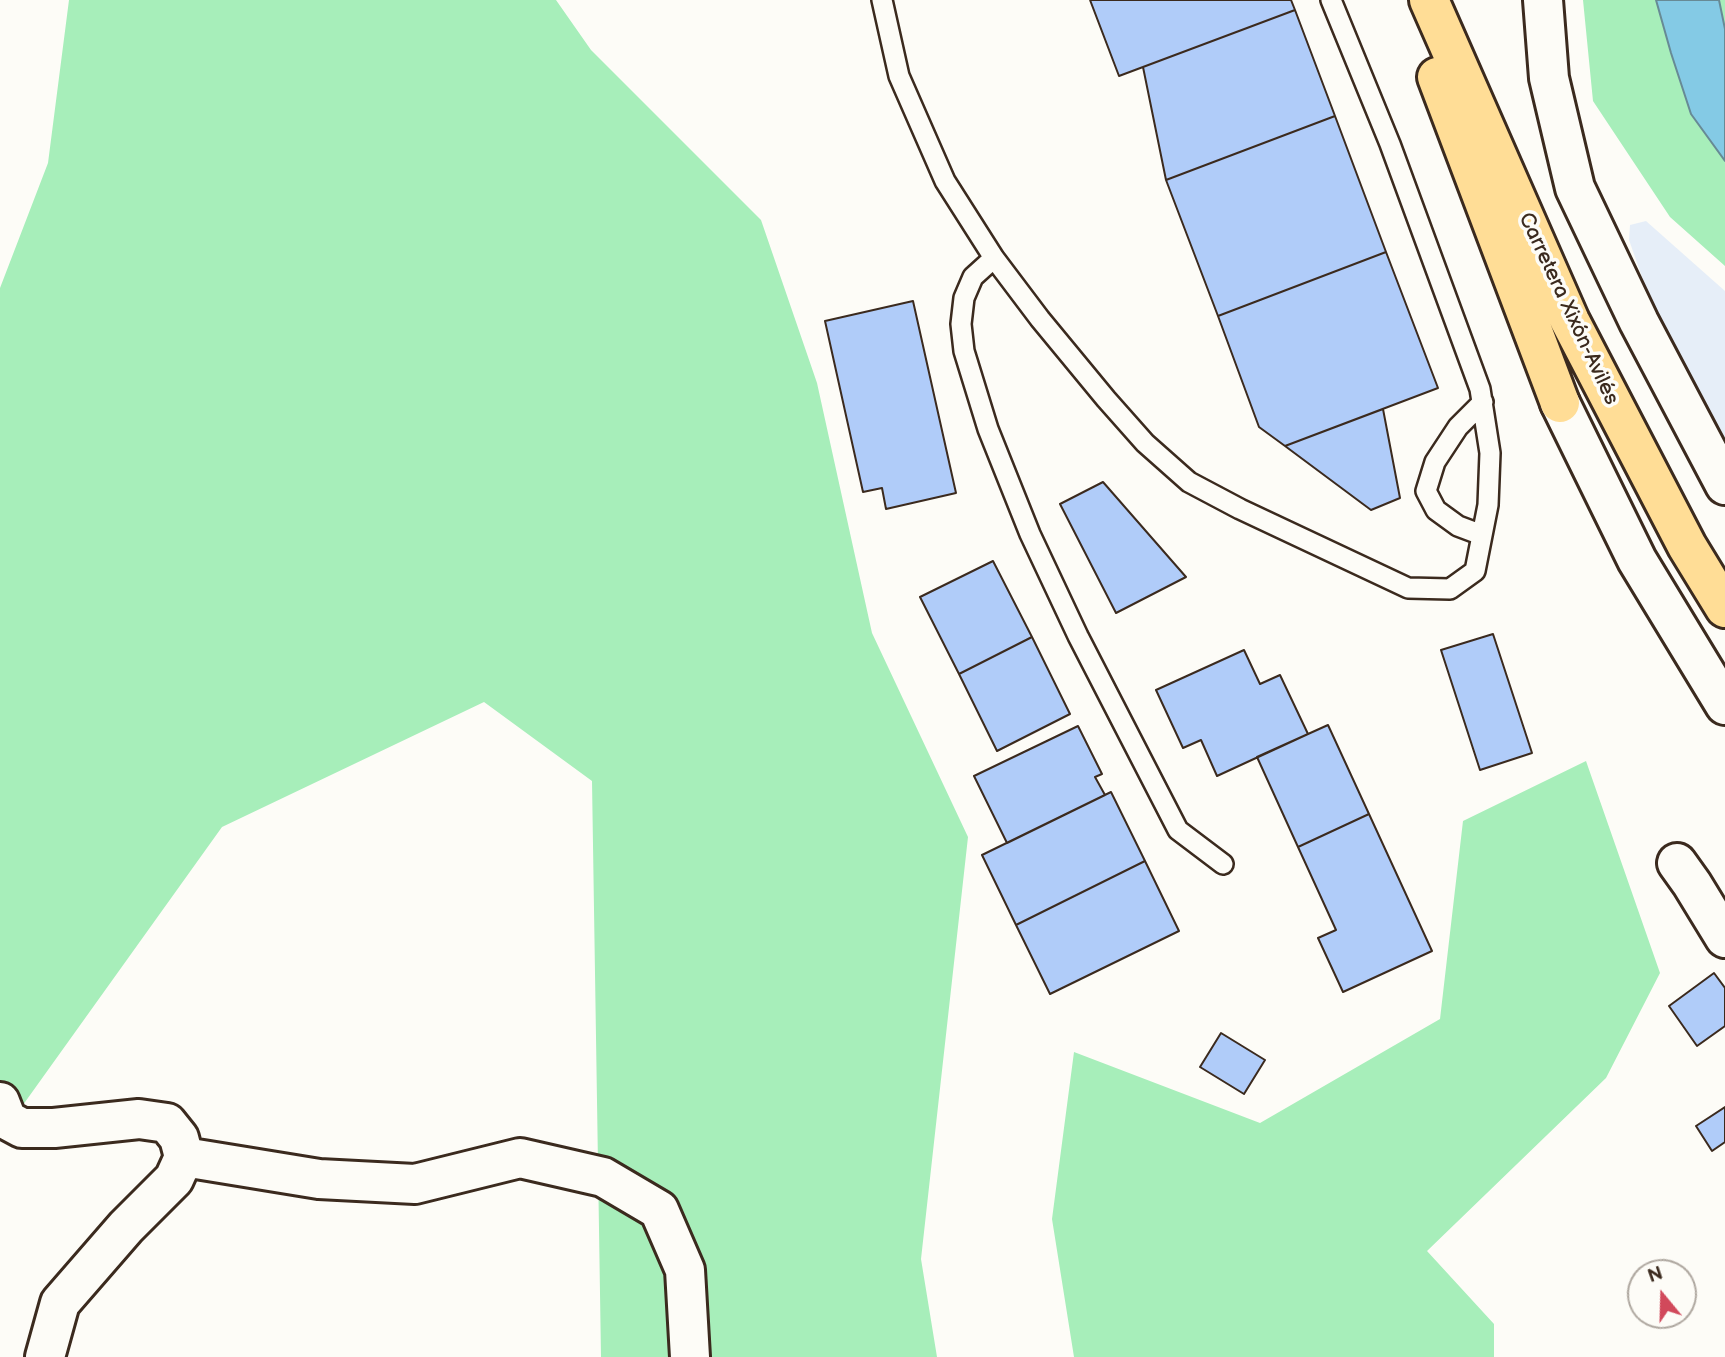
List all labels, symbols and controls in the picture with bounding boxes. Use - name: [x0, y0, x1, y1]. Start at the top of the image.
- street label: Carretera Xixón-Avilés: [1512, 209, 1624, 409]
- north arrow: [1627, 1259, 1697, 1329]
- text: N: [1645, 1262, 1666, 1289]

